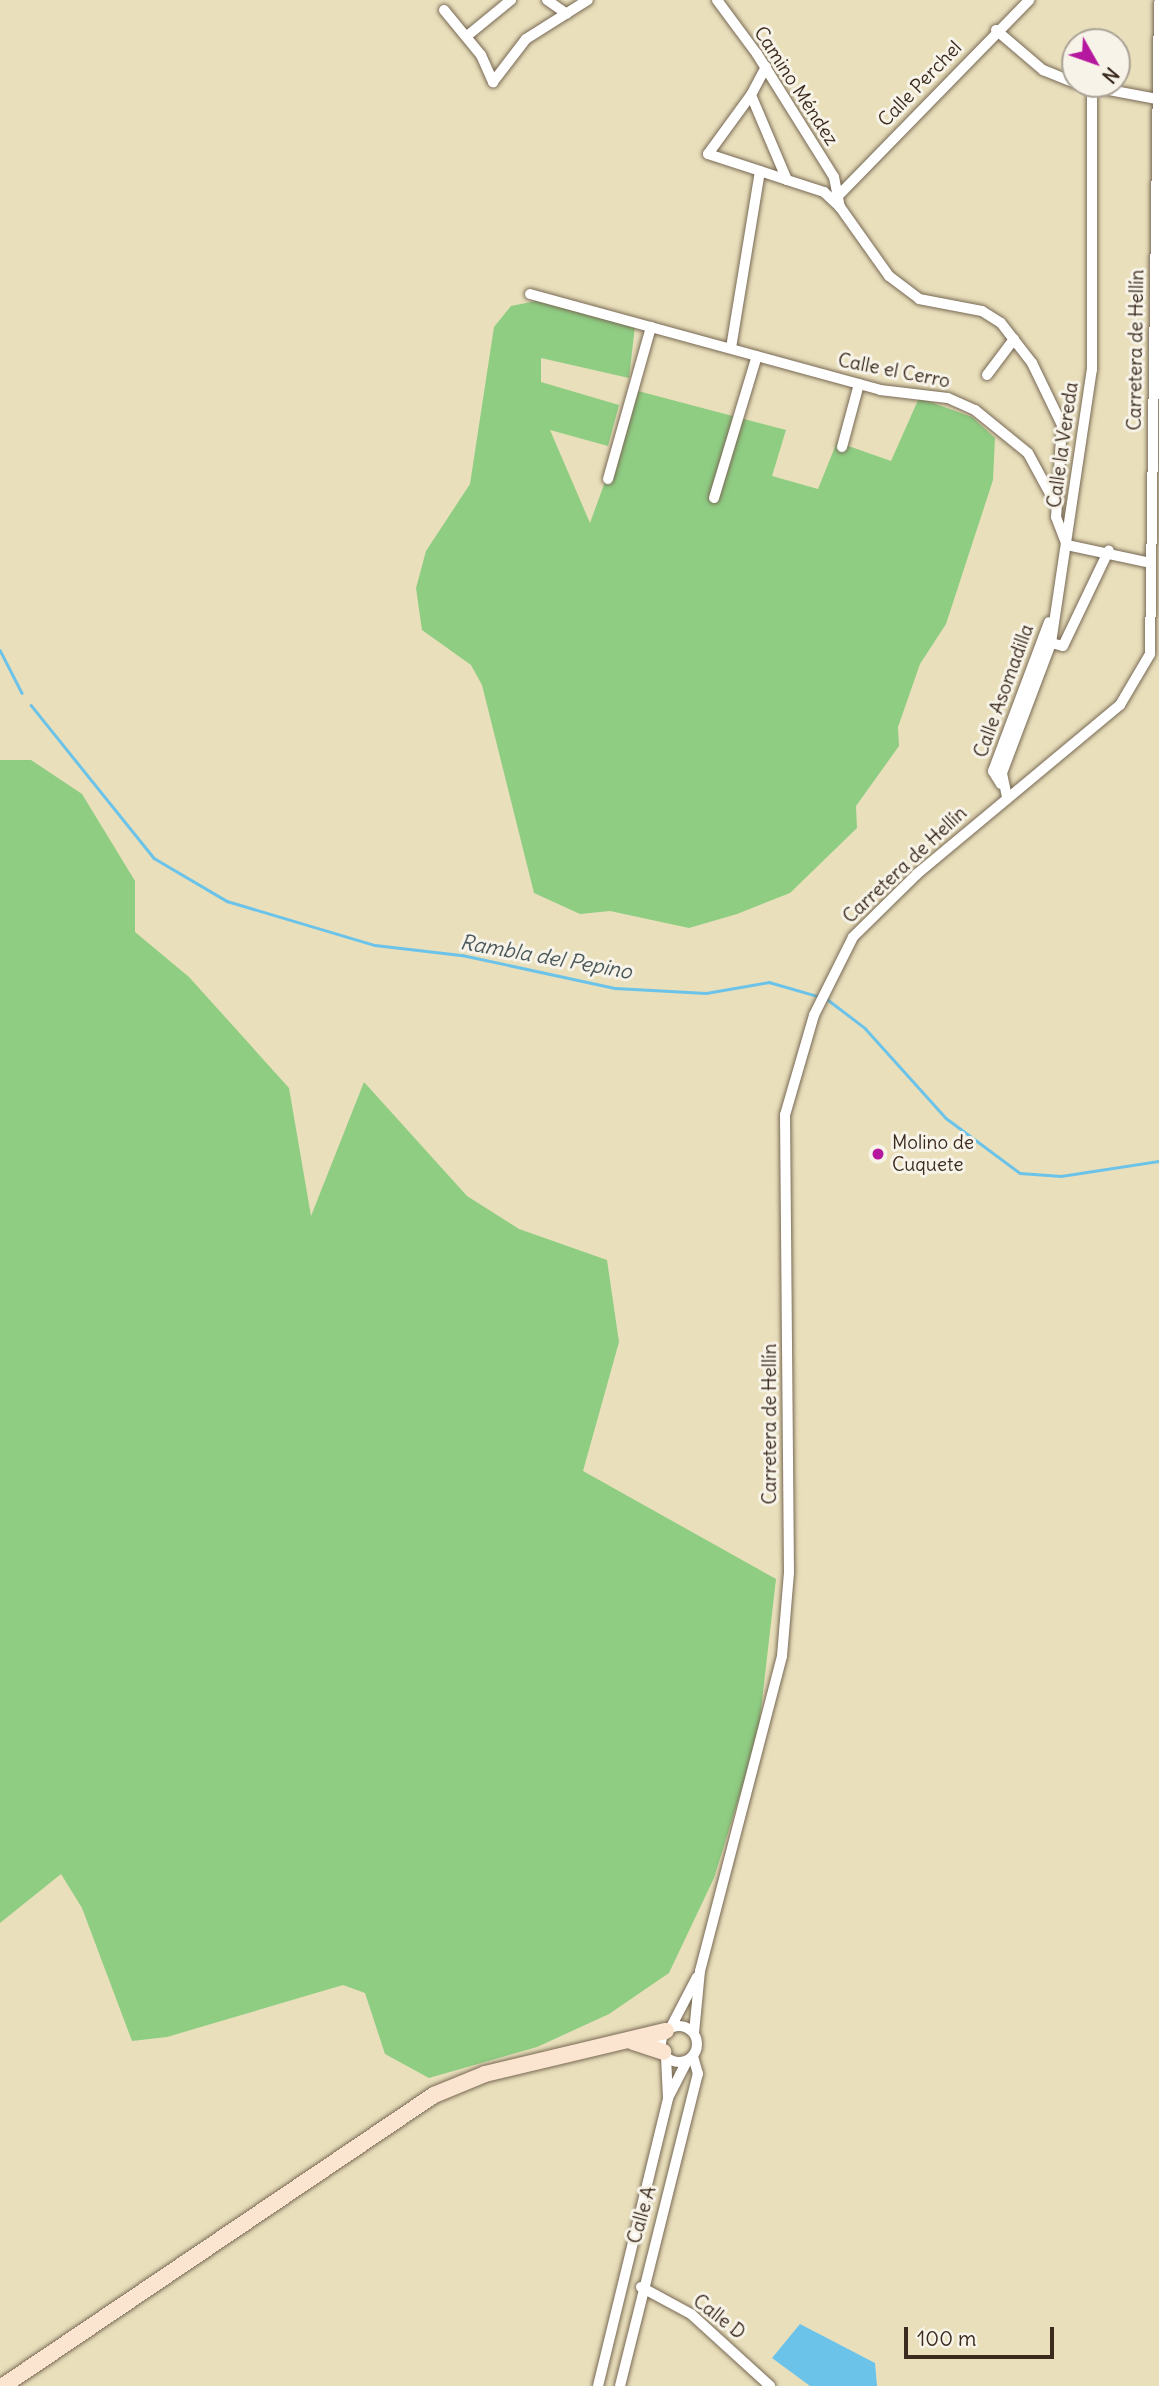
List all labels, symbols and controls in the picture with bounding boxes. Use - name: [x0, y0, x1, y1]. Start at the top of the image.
- street label: Camino Méndez: [749, 22, 843, 150]
- north arrow: [1061, 28, 1131, 98]
- street label: Calle Perchel: [874, 36, 966, 132]
- text: N: [1097, 62, 1124, 88]
- street label: Carretera de Hellín: [1123, 269, 1149, 431]
- street label: Calle el Cerro: [836, 349, 952, 393]
- street label: Calle la Vereda: [1043, 381, 1083, 509]
- street label: Calle Asomadilla: [969, 621, 1039, 761]
- street label: Carretera de Hellín: [838, 802, 972, 928]
- water label: Rambla del Pepino: [458, 929, 634, 985]
- place label: Molino de Cuquete: [892, 1132, 974, 1176]
- marker: Molino de Cuquete: [870, 1146, 886, 1162]
- street label: Carretera de Hellín: [759, 1343, 781, 1505]
- street label: Calle A: [623, 2184, 661, 2246]
- street label: Calle D: [688, 2290, 750, 2344]
- scale bar: [907, 2312, 1058, 2356]
- text: 100 m: [917, 2325, 976, 2352]

